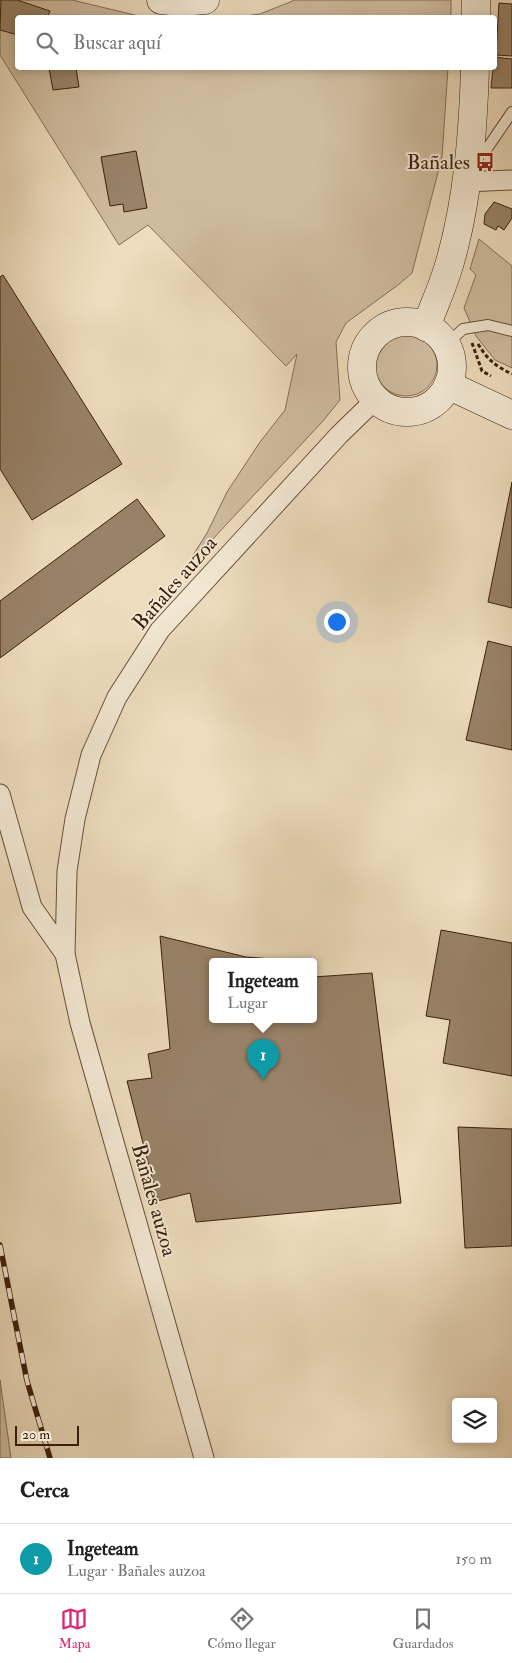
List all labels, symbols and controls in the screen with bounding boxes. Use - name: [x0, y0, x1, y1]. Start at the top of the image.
- search box: [15, 15, 497, 70]
- icon: search: [33, 29, 61, 57]
- text: Buscar aquí: [73, 31, 161, 55]
- place label: Bañales: [407, 149, 470, 176]
- bus stop icon: Bañales: [474, 151, 496, 173]
- street label: Bañales auzoa: [127, 530, 223, 636]
- your location: [324, 609, 350, 635]
- popup: [209, 958, 317, 1023]
- text: Ingeteam: [227, 969, 299, 993]
- text: Lugar: [227, 993, 268, 1013]
- pin: 1: [247, 1039, 279, 1080]
- street label: Bañales auzoa: [125, 1141, 183, 1260]
- map controls: [452, 1398, 497, 1443]
- button: layers: [452, 1398, 497, 1443]
- scale bar: [15, 1423, 79, 1446]
- text: 20 m: [22, 1426, 50, 1443]
- text: Cerca: [20, 1477, 69, 1504]
- text: Ingeteam: [67, 1537, 138, 1561]
- text: 1: [33, 1549, 39, 1569]
- text: 150 m: [455, 1549, 492, 1569]
- text: Lugar · Bañales auzoa: [67, 1561, 206, 1581]
- tab: Mapa: [58, 1605, 90, 1652]
- tab: Cómo llegar: [207, 1605, 276, 1652]
- tab: Guardados: [393, 1605, 454, 1652]

